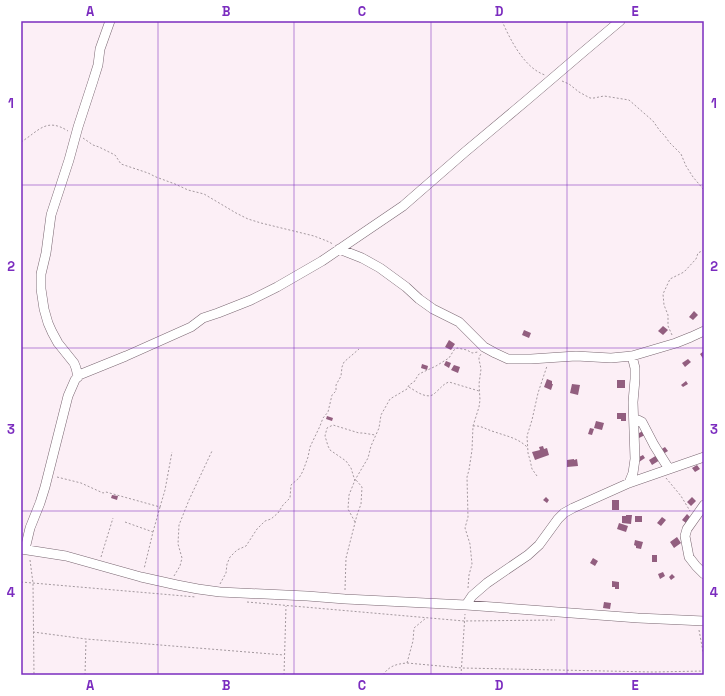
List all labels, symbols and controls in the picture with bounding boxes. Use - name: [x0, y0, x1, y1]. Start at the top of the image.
- text: A: [86, 3, 95, 20]
- text: B: [222, 3, 231, 20]
- text: C: [358, 3, 366, 20]
- text: D: [495, 3, 504, 20]
- text: E: [631, 3, 639, 20]
- text: 1: [8, 95, 14, 112]
- text: 1: [711, 95, 717, 112]
- text: 2: [7, 258, 15, 275]
- text: 2: [710, 258, 718, 275]
- text: 3: [7, 421, 15, 438]
- text: 3: [710, 421, 718, 438]
- text: 4: [7, 584, 15, 601]
- text: 4: [710, 584, 718, 601]
- text: A: [86, 677, 95, 694]
- text: B: [222, 677, 231, 694]
- text: C: [358, 677, 366, 694]
- text: D: [495, 677, 504, 694]
- text: E: [631, 677, 639, 694]

